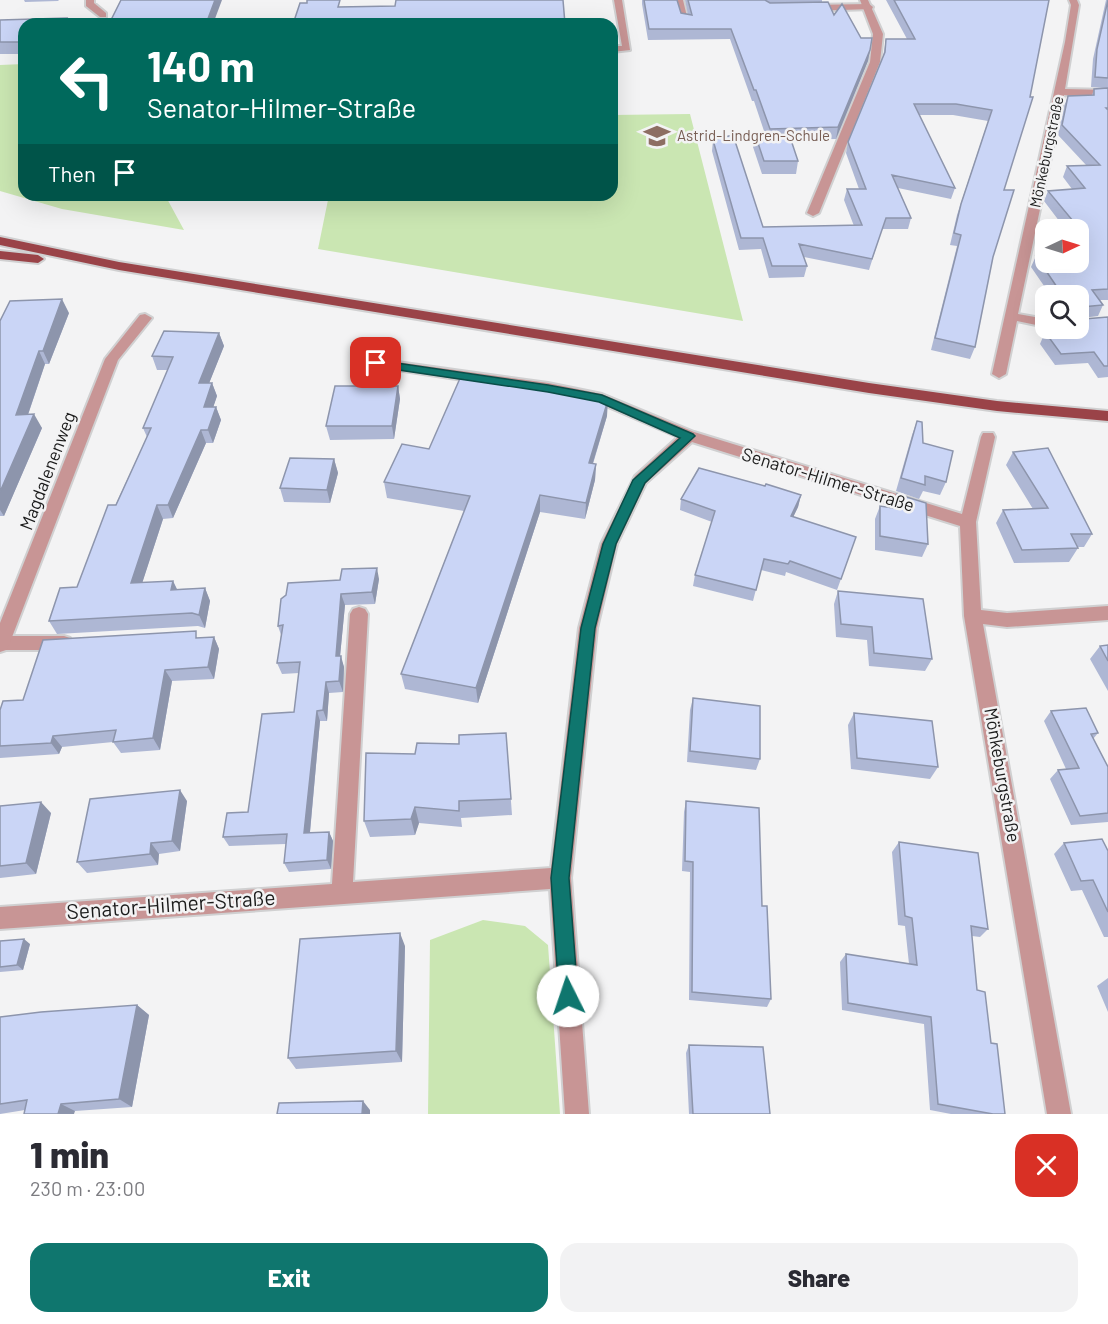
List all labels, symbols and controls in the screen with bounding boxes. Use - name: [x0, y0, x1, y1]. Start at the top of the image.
- text: 140 m: [147, 40, 255, 90]
- icon: left: [48, 42, 126, 120]
- text: Senator-Hilmer-Straße: [147, 91, 416, 123]
- street label: Mönkeburgstraße: [1025, 94, 1067, 209]
- school or university icon: Astrid-Lindgren-Schule: [642, 121, 672, 151]
- place label: Astrid-Lindgren-Schule: [677, 126, 830, 144]
- icon: arrive: [108, 156, 141, 189]
- text: Then: [48, 160, 96, 186]
- north arrow: [1035, 219, 1089, 273]
- map controls: [1035, 219, 1089, 339]
- button: search: [1035, 285, 1089, 339]
- pin: [350, 337, 401, 388]
- icon: arrive: [359, 346, 392, 379]
- street label: Magdalenenweg: [14, 408, 80, 533]
- street label: Senator-Hilmer-Straße: [739, 442, 917, 516]
- street label: Mönkeburgstraße: [980, 706, 1026, 844]
- street label: Senator-Hilmer-Straße: [66, 884, 276, 923]
- position arrow: [536, 964, 600, 1028]
- text: 1 min: [30, 1132, 109, 1175]
- button: close: [1015, 1134, 1078, 1197]
- text: 230 m · 23:00: [30, 1176, 145, 1200]
- button: Exit: [30, 1243, 548, 1312]
- button: Share: [560, 1243, 1078, 1312]

